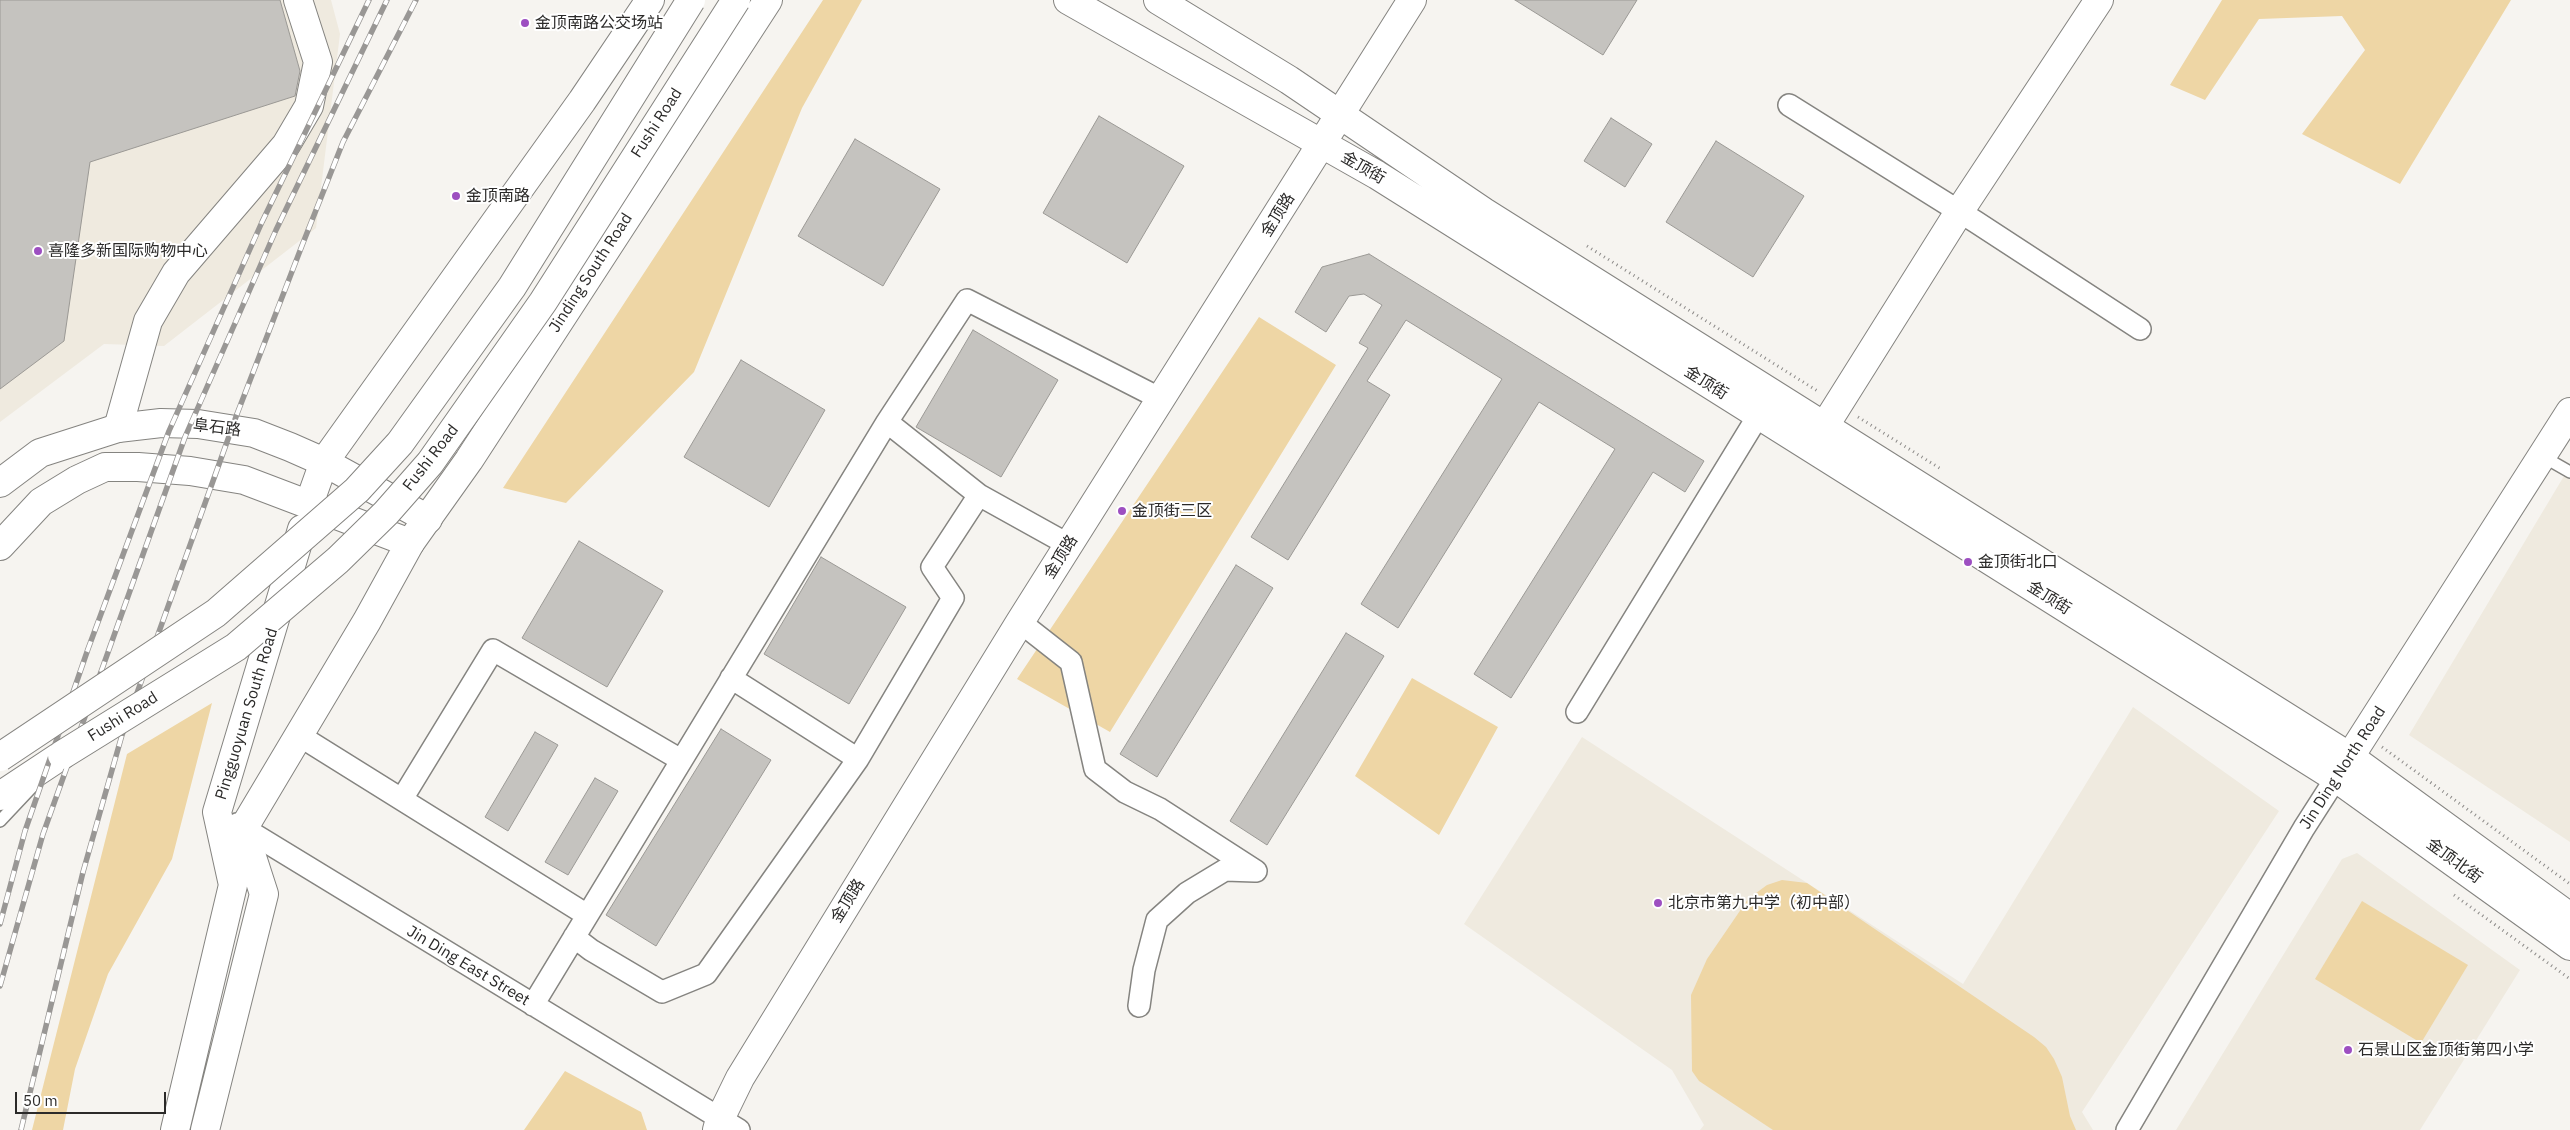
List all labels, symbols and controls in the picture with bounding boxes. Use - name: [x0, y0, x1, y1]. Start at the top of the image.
- place label: 金顶南路公交场站: [535, 13, 663, 33]
- marker: 金顶南路公交场站: [519, 17, 531, 29]
- street label: Fushi Road: [627, 85, 687, 161]
- street label: 金顶街: [1337, 148, 1389, 188]
- place label: 金顶南路: [466, 186, 530, 206]
- marker: 金顶南路: [450, 190, 462, 202]
- street label: 金顶路: [1257, 190, 1299, 240]
- street label: Jinding South Road: [545, 210, 637, 336]
- place label: 喜隆多新国际购物中心: [48, 241, 208, 261]
- marker: 喜隆多新国际购物中心: [32, 245, 44, 257]
- street label: 金顶街: [1681, 362, 1731, 404]
- street label: 阜石路: [192, 416, 242, 440]
- street label: Fushi Road: [399, 421, 463, 495]
- place label: 金顶街三区: [1132, 501, 1212, 521]
- marker: 金顶街三区: [1116, 505, 1128, 517]
- street label: 金顶路: [1040, 532, 1082, 582]
- place label: 金顶街北口: [1978, 552, 2058, 572]
- marker: 金顶街北口: [1962, 556, 1974, 568]
- street label: 金顶街: [2024, 577, 2074, 619]
- street label: Pingguoyuan South Road: [212, 626, 282, 802]
- street label: Fushi Road: [84, 688, 162, 746]
- street label: Jin Ding North Road: [2296, 703, 2390, 833]
- street label: 金顶北街: [2422, 834, 2486, 888]
- street label: 金顶路: [827, 876, 869, 926]
- place label: 北京市第九中学（初中部）: [1668, 893, 1860, 913]
- marker: 北京市第九中学（初中部）: [1652, 897, 1664, 909]
- street label: Jin Ding East Street: [403, 922, 533, 1010]
- place label: 石景山区金顶街第四小学: [2358, 1040, 2534, 1060]
- marker: 石景山区金顶街第四小学: [2342, 1044, 2354, 1056]
- scale bar: [18, 1082, 169, 1114]
- text: 50 m: [23, 1091, 58, 1110]

